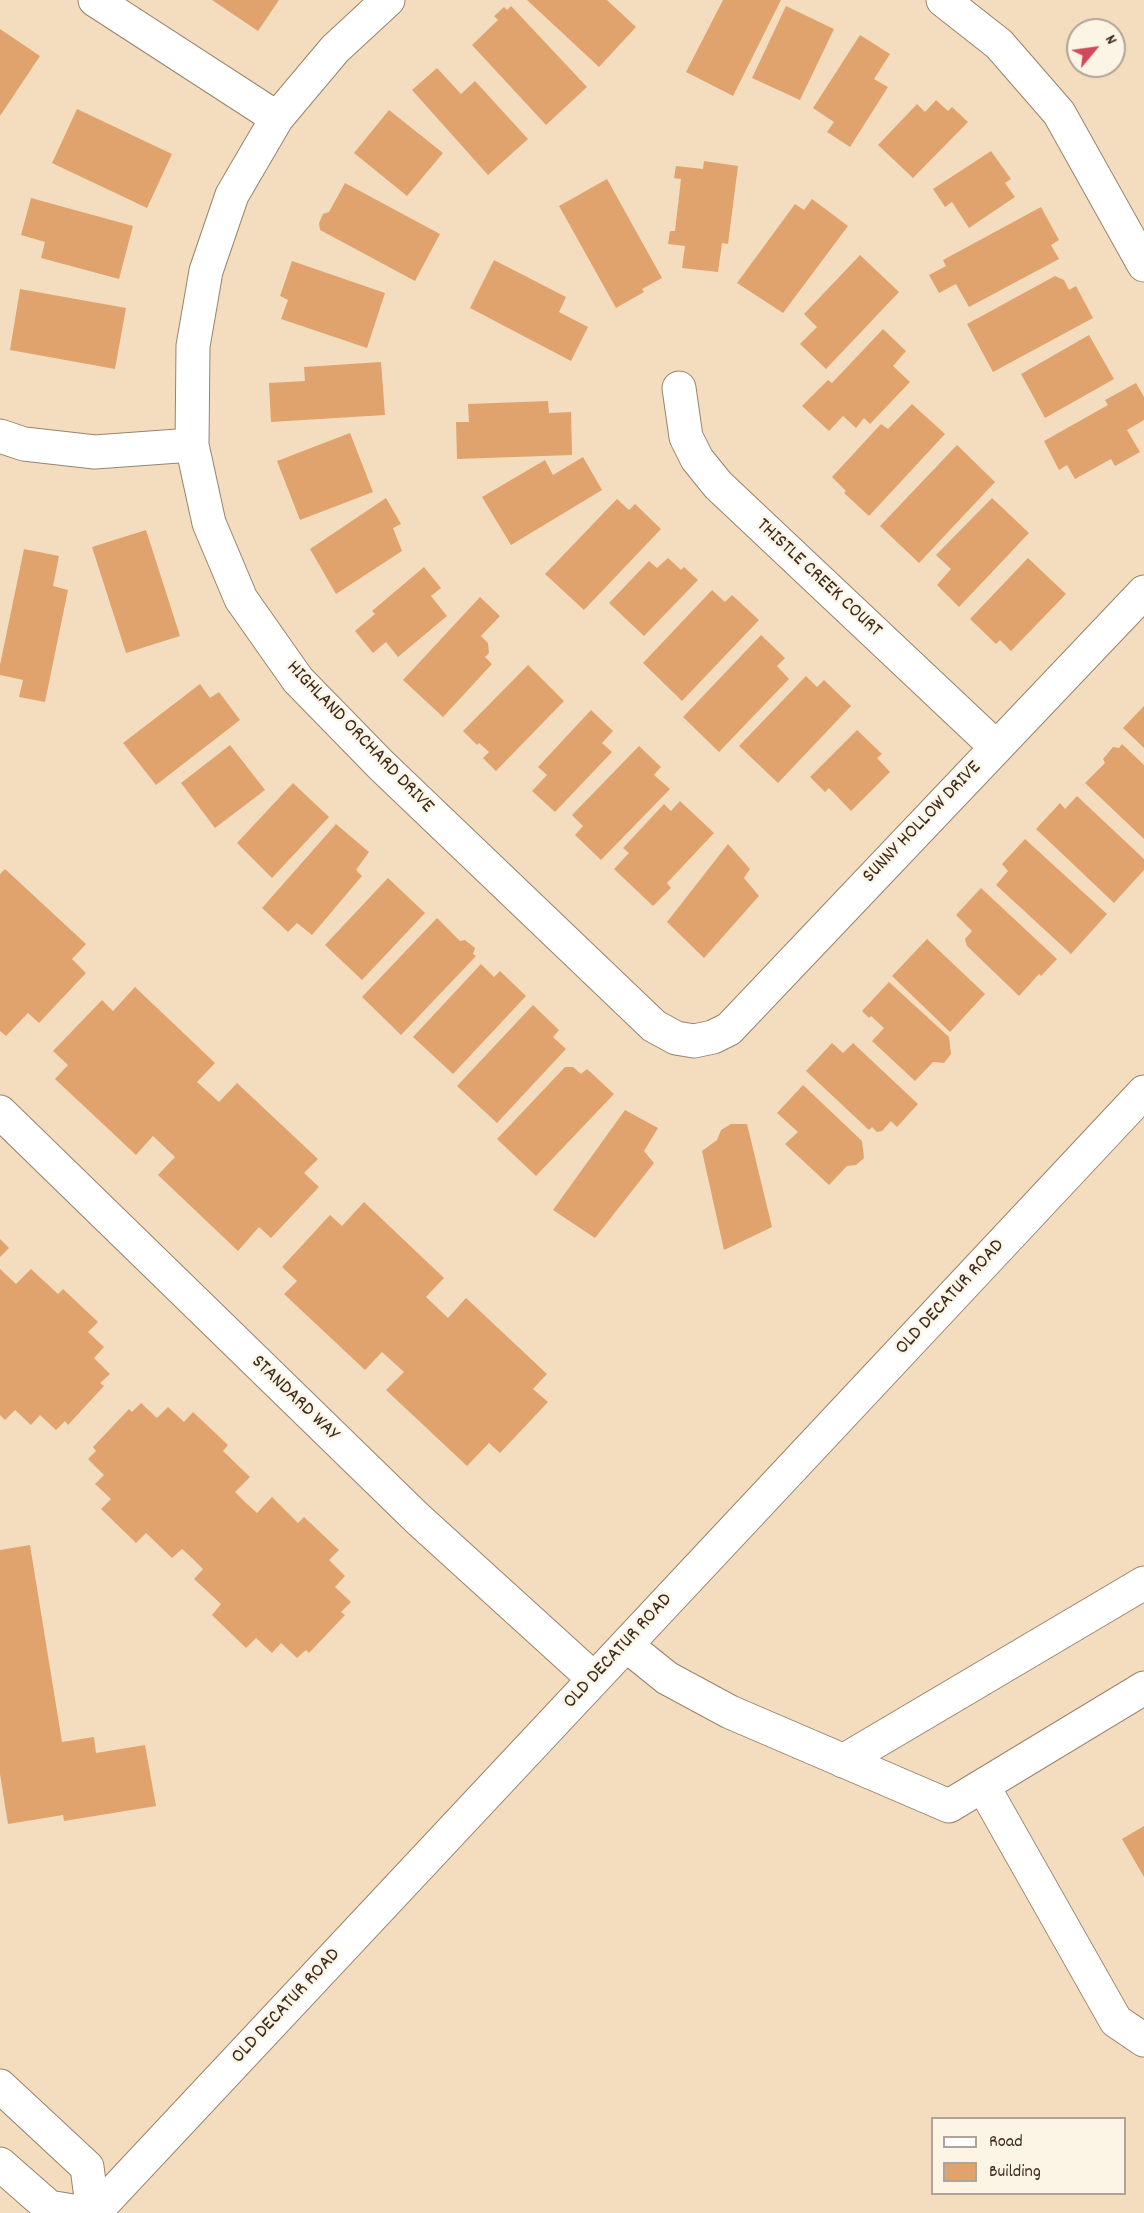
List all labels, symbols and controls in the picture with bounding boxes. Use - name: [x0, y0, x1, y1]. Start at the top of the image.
- north arrow: [1066, 18, 1126, 78]
- text: N: [1098, 31, 1122, 49]
- street label: THISTLE CREEK COURT: [750, 514, 886, 644]
- street label: HIGHLAND ORCHARD DRIVE: [280, 657, 438, 819]
- street label: SUNNY HOLLOW DRIVE: [859, 757, 987, 889]
- street label: OLD DECATUR ROAD: [891, 1235, 1011, 1361]
- street label: STANDARD WAY: [245, 1351, 343, 1447]
- street label: OLD DECATUR ROAD: [559, 1589, 679, 1715]
- street label: OLD DECATUR ROAD: [227, 1944, 347, 2070]
- legend: [931, 2117, 1126, 2195]
- text: Road: [989, 2130, 1023, 2155]
- text: Building: [989, 2160, 1041, 2185]

